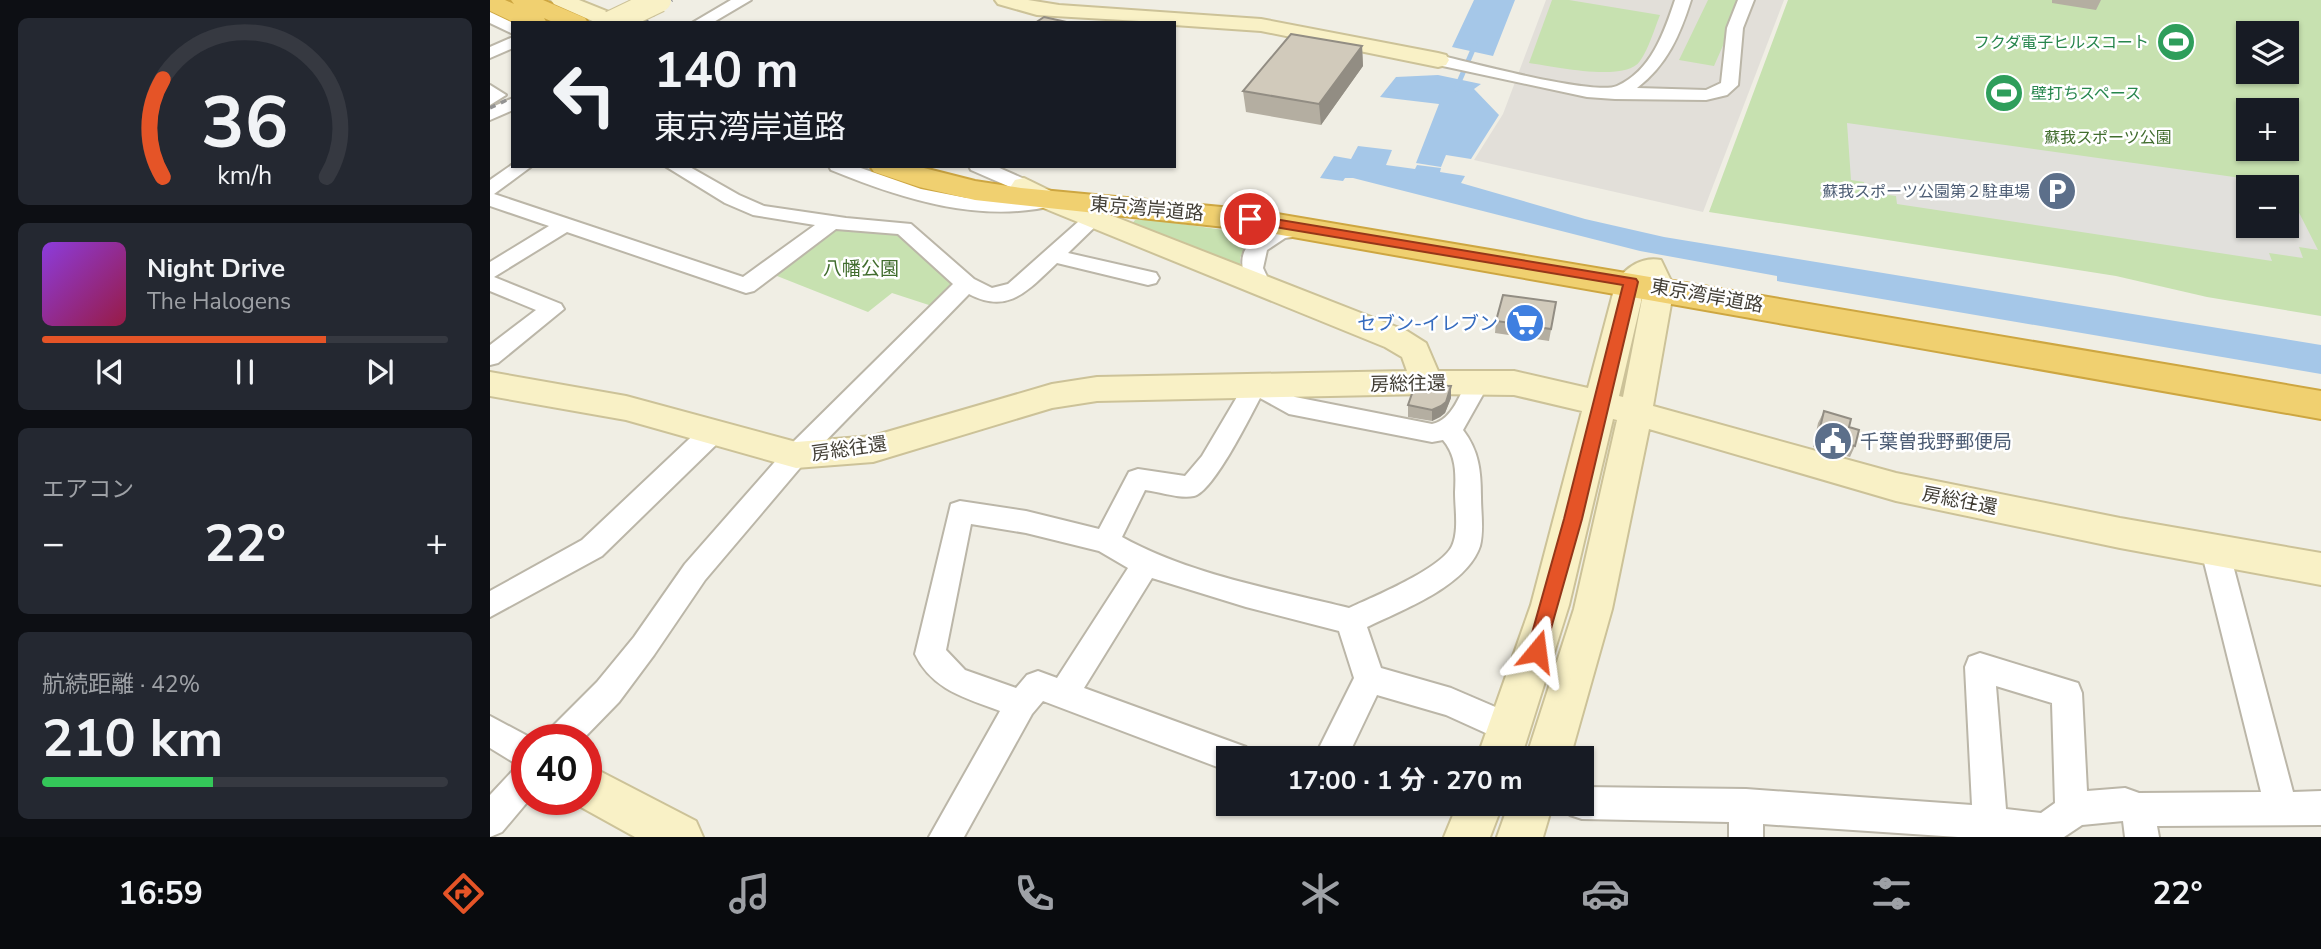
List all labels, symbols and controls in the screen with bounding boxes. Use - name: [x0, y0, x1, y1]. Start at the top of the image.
- sports icon: フクダ電子ヒルスコート: [2155, 21, 2197, 63]
- map controls: [2236, 21, 2299, 238]
- button: layers: [2236, 21, 2299, 84]
- place label: フクダ電子ヒルスコート: [1974, 32, 2149, 54]
- text: 140 m: [654, 37, 798, 104]
- icon: left: [539, 49, 630, 140]
- sports icon: 壁打ちスペース: [1983, 72, 2025, 114]
- text: 36: [201, 74, 289, 174]
- place label: 壁打ちスペース: [2031, 83, 2141, 105]
- button: +: [2236, 98, 2299, 161]
- text: 東京湾岸道路: [654, 106, 846, 149]
- park label: 蘇我スポーツ公園: [2044, 127, 2172, 149]
- text: km/h: [217, 159, 273, 193]
- parking icon: 蘇我スポーツ公園第２駐車場: [2036, 170, 2078, 212]
- button: −: [2236, 175, 2299, 238]
- place label: 蘇我スポーツ公園第２駐車場: [1822, 181, 2030, 203]
- pin: [1220, 189, 1280, 249]
- street label: 東京湾岸道路: [1089, 191, 1205, 227]
- icon: arrive: [1231, 200, 1269, 238]
- text: Night Drive: [147, 251, 285, 286]
- park label: 八幡公園: [823, 256, 899, 282]
- street label: 東京湾岸道路: [1648, 273, 1765, 319]
- text: The Halogens: [147, 286, 291, 317]
- supermarket icon: セブン-イレブン: [1504, 302, 1546, 344]
- place label: セブン-イレブン: [1357, 311, 1498, 337]
- icon: previous: [91, 353, 129, 391]
- icon: pause: [226, 353, 264, 391]
- icon: next: [361, 353, 399, 391]
- street label: 房総往還: [1370, 370, 1446, 398]
- public building icon: 千葉曽我野郵便局: [1812, 420, 1854, 462]
- place label: 千葉曽我野郵便局: [1860, 429, 2012, 455]
- street label: 房総往還: [810, 431, 889, 467]
- text: エアコン: [42, 474, 134, 505]
- street label: 房総往還: [1920, 481, 2000, 521]
- text: 22°: [204, 508, 286, 579]
- text: −: [42, 518, 65, 569]
- text: +: [425, 518, 448, 569]
- position arrow: [1500, 614, 1574, 688]
- text: 航続距離 · 42%: [42, 669, 200, 700]
- text: 210 km: [42, 703, 223, 774]
- speed limit sign: 40: [511, 724, 602, 815]
- text: 17:00 · 1 分 · 270 m: [1287, 763, 1523, 798]
- icon: directions: [439, 869, 488, 918]
- icon: music: [725, 869, 774, 918]
- icon: phone: [1010, 869, 1059, 918]
- icon: climate: [1296, 869, 1345, 918]
- icon: car: [1581, 869, 1630, 918]
- icon: filters: [1867, 869, 1916, 918]
- text: 16:59: [118, 872, 203, 915]
- text: 22°: [2152, 872, 2203, 915]

